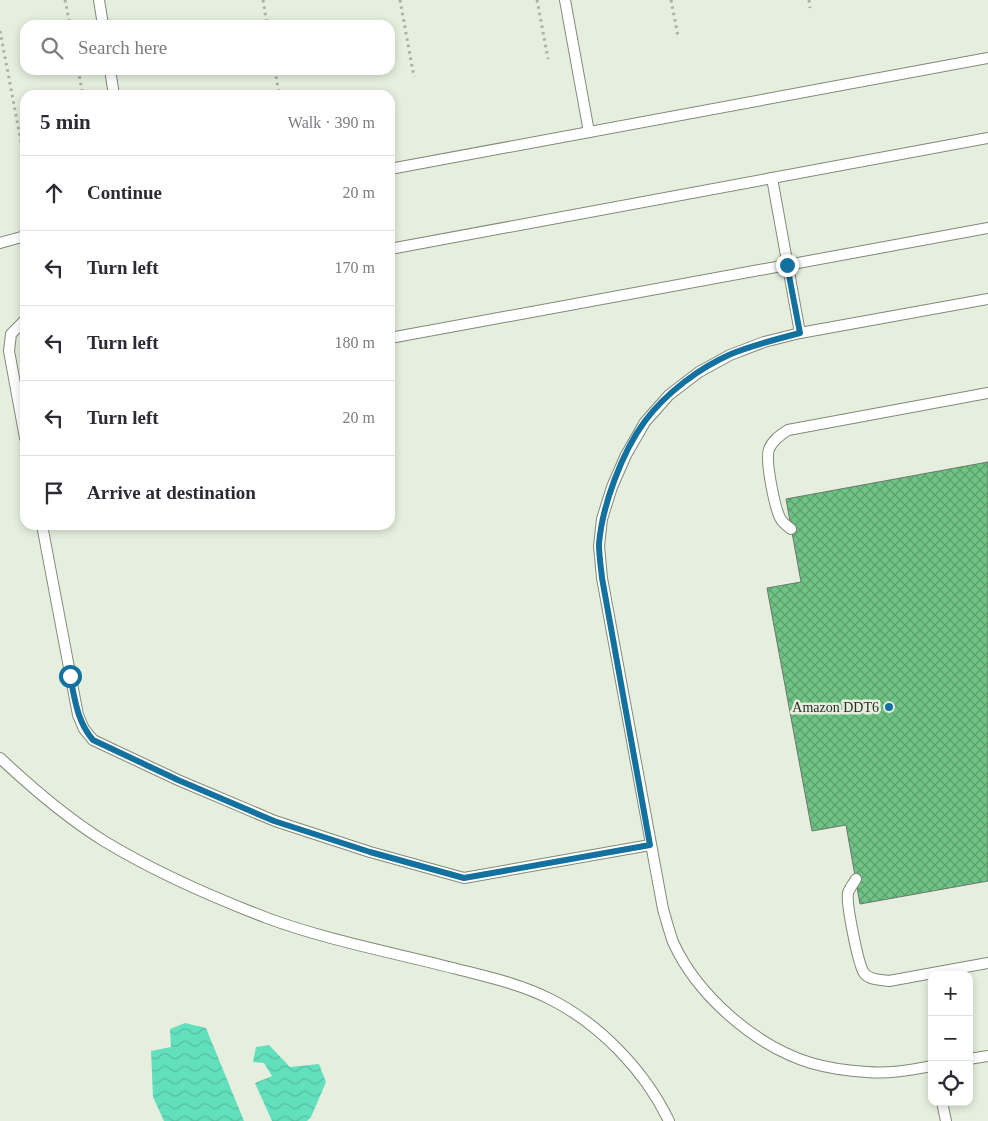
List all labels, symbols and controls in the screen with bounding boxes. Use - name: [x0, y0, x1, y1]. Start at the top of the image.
- search box: [20, 20, 395, 75]
- icon: search: [38, 34, 66, 62]
- text: Search here: [78, 37, 167, 58]
- text: 5 min: [40, 110, 91, 134]
- text: Walk · 390 m: [288, 114, 375, 131]
- icon: ahead: [40, 179, 68, 207]
- text: Continue: [87, 182, 162, 203]
- text: 20 m: [343, 184, 375, 201]
- icon: left: [40, 254, 68, 282]
- route end: [776, 254, 799, 277]
- text: Turn left: [87, 257, 159, 278]
- text: 170 m: [335, 259, 375, 276]
- icon: left: [40, 329, 68, 357]
- text: Turn left: [87, 332, 159, 353]
- text: 180 m: [335, 334, 375, 351]
- icon: left: [40, 404, 68, 432]
- text: Turn left: [87, 407, 159, 428]
- text: 20 m: [343, 409, 375, 426]
- icon: arrive: [40, 479, 68, 507]
- text: Arrive at destination: [87, 482, 256, 503]
- route start: [59, 665, 82, 688]
- place label: Amazon DDT6: [792, 700, 879, 715]
- marker: Amazon DDT6: [883, 701, 895, 713]
- map controls: [928, 971, 973, 1106]
- button: +: [928, 971, 973, 1016]
- button: −: [928, 1016, 973, 1061]
- button: locate: [928, 1061, 973, 1106]

